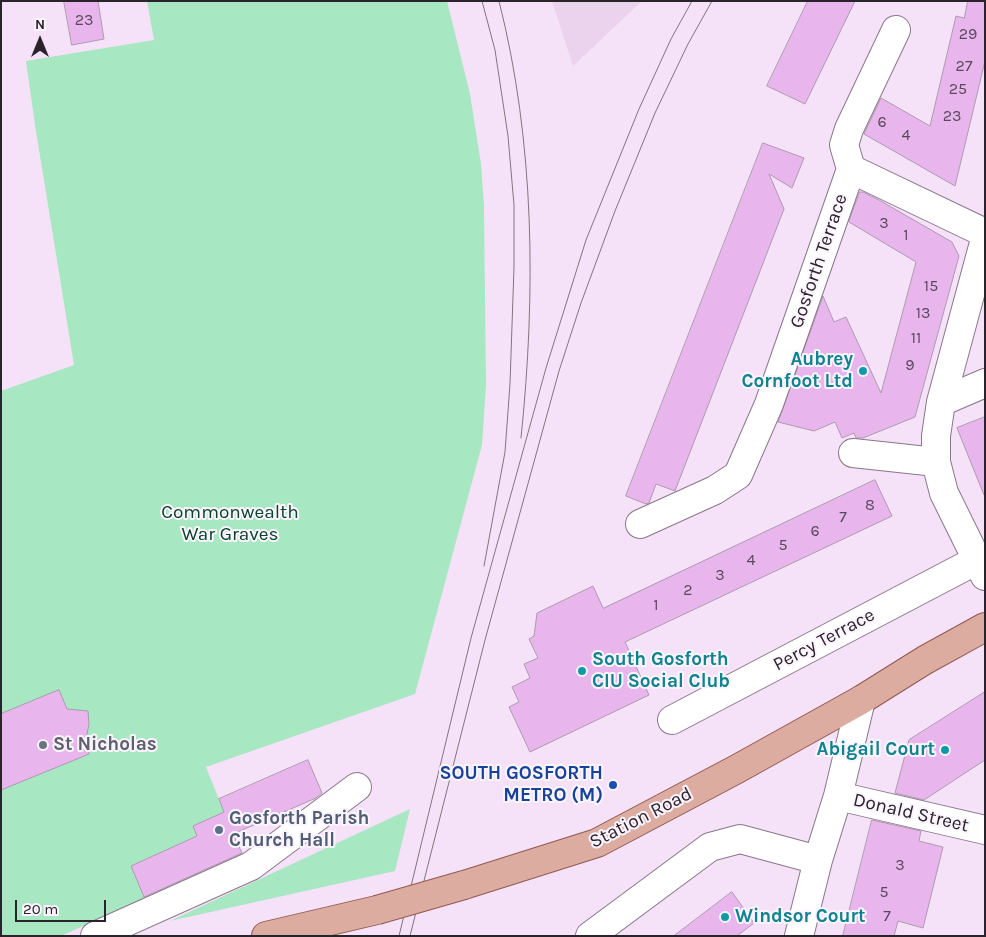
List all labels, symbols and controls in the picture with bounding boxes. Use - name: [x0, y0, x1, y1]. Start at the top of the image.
- house number: 23: [75, 10, 93, 30]
- north arrow: [15, 15, 65, 65]
- text: N: [35, 16, 45, 33]
- house number: 29: [959, 24, 977, 44]
- house number: 27: [956, 56, 972, 76]
- house number: 25: [949, 79, 967, 99]
- house number: 23: [943, 106, 961, 126]
- house number: 6: [877, 112, 887, 132]
- house number: 4: [902, 125, 910, 145]
- street label: Gosforth Terrace: [785, 191, 853, 331]
- house number: 3: [879, 213, 889, 233]
- house number: 1: [903, 225, 909, 245]
- house number: 15: [924, 276, 938, 296]
- house number: 13: [916, 303, 930, 323]
- house number: 11: [911, 328, 921, 348]
- place label: Aubrey Cornfoot Ltd: [742, 349, 853, 393]
- house number: 9: [905, 355, 915, 375]
- marker: Aubrey Cornfoot Ltd: [857, 365, 869, 377]
- house number: 8: [865, 495, 875, 515]
- park label: Commonwealth War Graves: [161, 502, 299, 546]
- house number: 7: [839, 507, 847, 527]
- house number: 6: [810, 521, 820, 541]
- house number: 5: [778, 535, 788, 555]
- house number: 4: [747, 550, 755, 570]
- house number: 3: [715, 565, 725, 585]
- house number: 2: [683, 580, 693, 600]
- house number: 1: [653, 595, 659, 615]
- street label: Percy Terrace: [769, 604, 879, 676]
- place label: South Gosforth CIU Social Club: [592, 649, 730, 693]
- marker: South Gosforth CIU Social Club: [576, 665, 588, 677]
- place label: St Nicholas: [53, 734, 157, 756]
- marker: St Nicholas: [37, 739, 49, 751]
- place label: Abigail Court: [817, 739, 935, 761]
- marker: Abigail Court: [939, 744, 951, 756]
- place label: SOUTH GOSFORTH METRO (M): [439, 763, 603, 807]
- marker: SOUTH GOSFORTH METRO (M): [607, 779, 619, 791]
- street label: Station Road: [586, 782, 696, 854]
- street label: Donald Street: [851, 789, 971, 837]
- place label: Gosforth Parish Church Hall: [229, 808, 369, 852]
- marker: Gosforth Parish Church Hall: [213, 824, 225, 836]
- house number: 3: [895, 855, 905, 875]
- house number: 5: [879, 882, 889, 902]
- scale bar: [18, 890, 109, 922]
- text: 20 m: [23, 900, 58, 918]
- place label: Windsor Court: [735, 906, 865, 928]
- house number: 7: [883, 906, 891, 926]
- marker: Windsor Court: [719, 911, 731, 923]

